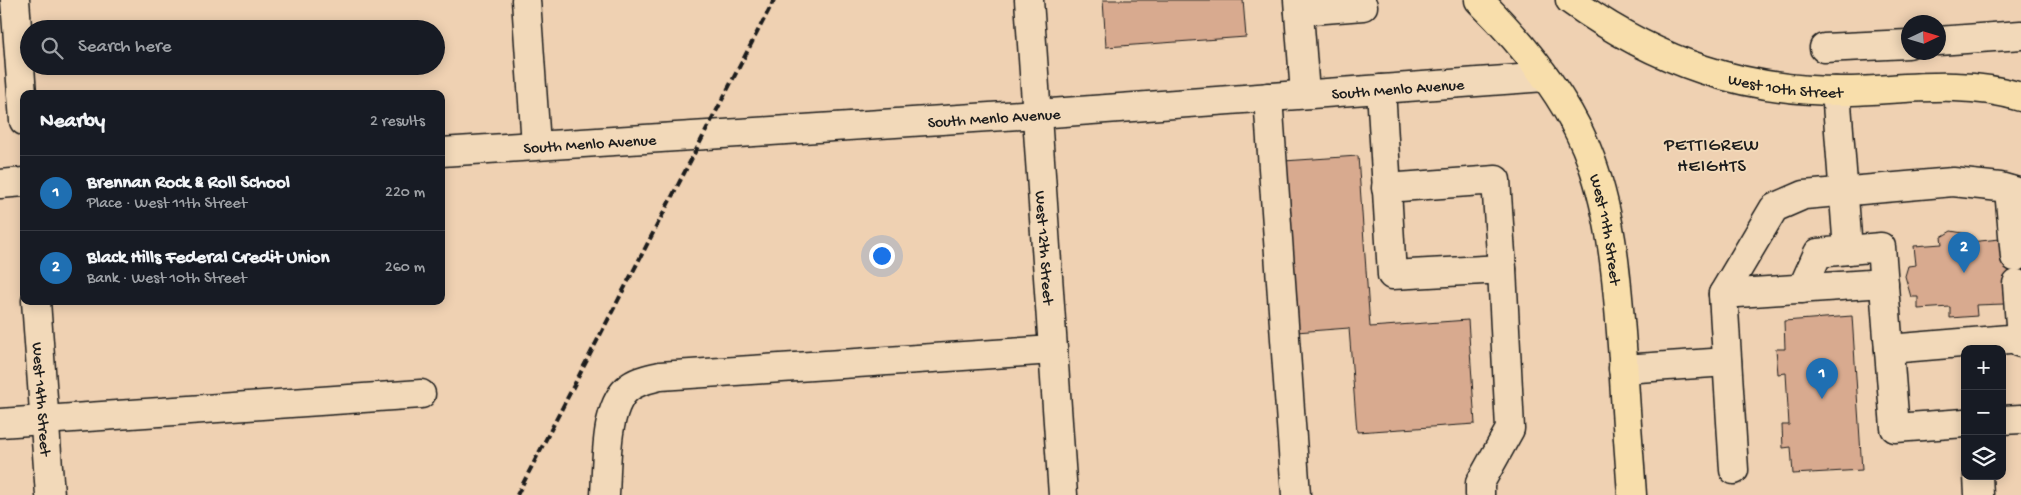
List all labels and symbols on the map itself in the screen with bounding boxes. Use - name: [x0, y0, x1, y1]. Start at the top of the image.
- north arrow: [1901, 15, 1946, 60]
- street label: West 10th Street: [1726, 71, 1844, 104]
- street label: South Menlo Avenue: [1331, 77, 1466, 106]
- street label: South Menlo Avenue: [927, 106, 1062, 134]
- street label: South Menlo Avenue: [523, 132, 658, 160]
- district label: PETTIGREW HEIGHTS: [1663, 136, 1760, 178]
- street label: West 11th Street: [1583, 172, 1623, 287]
- street label: West 12th Street: [1029, 190, 1056, 307]
- pin: 2: [1948, 232, 1980, 273]
- your location: [869, 243, 895, 269]
- street label: West 14th Street: [26, 342, 53, 458]
- pin: 1: [1806, 358, 1838, 399]

